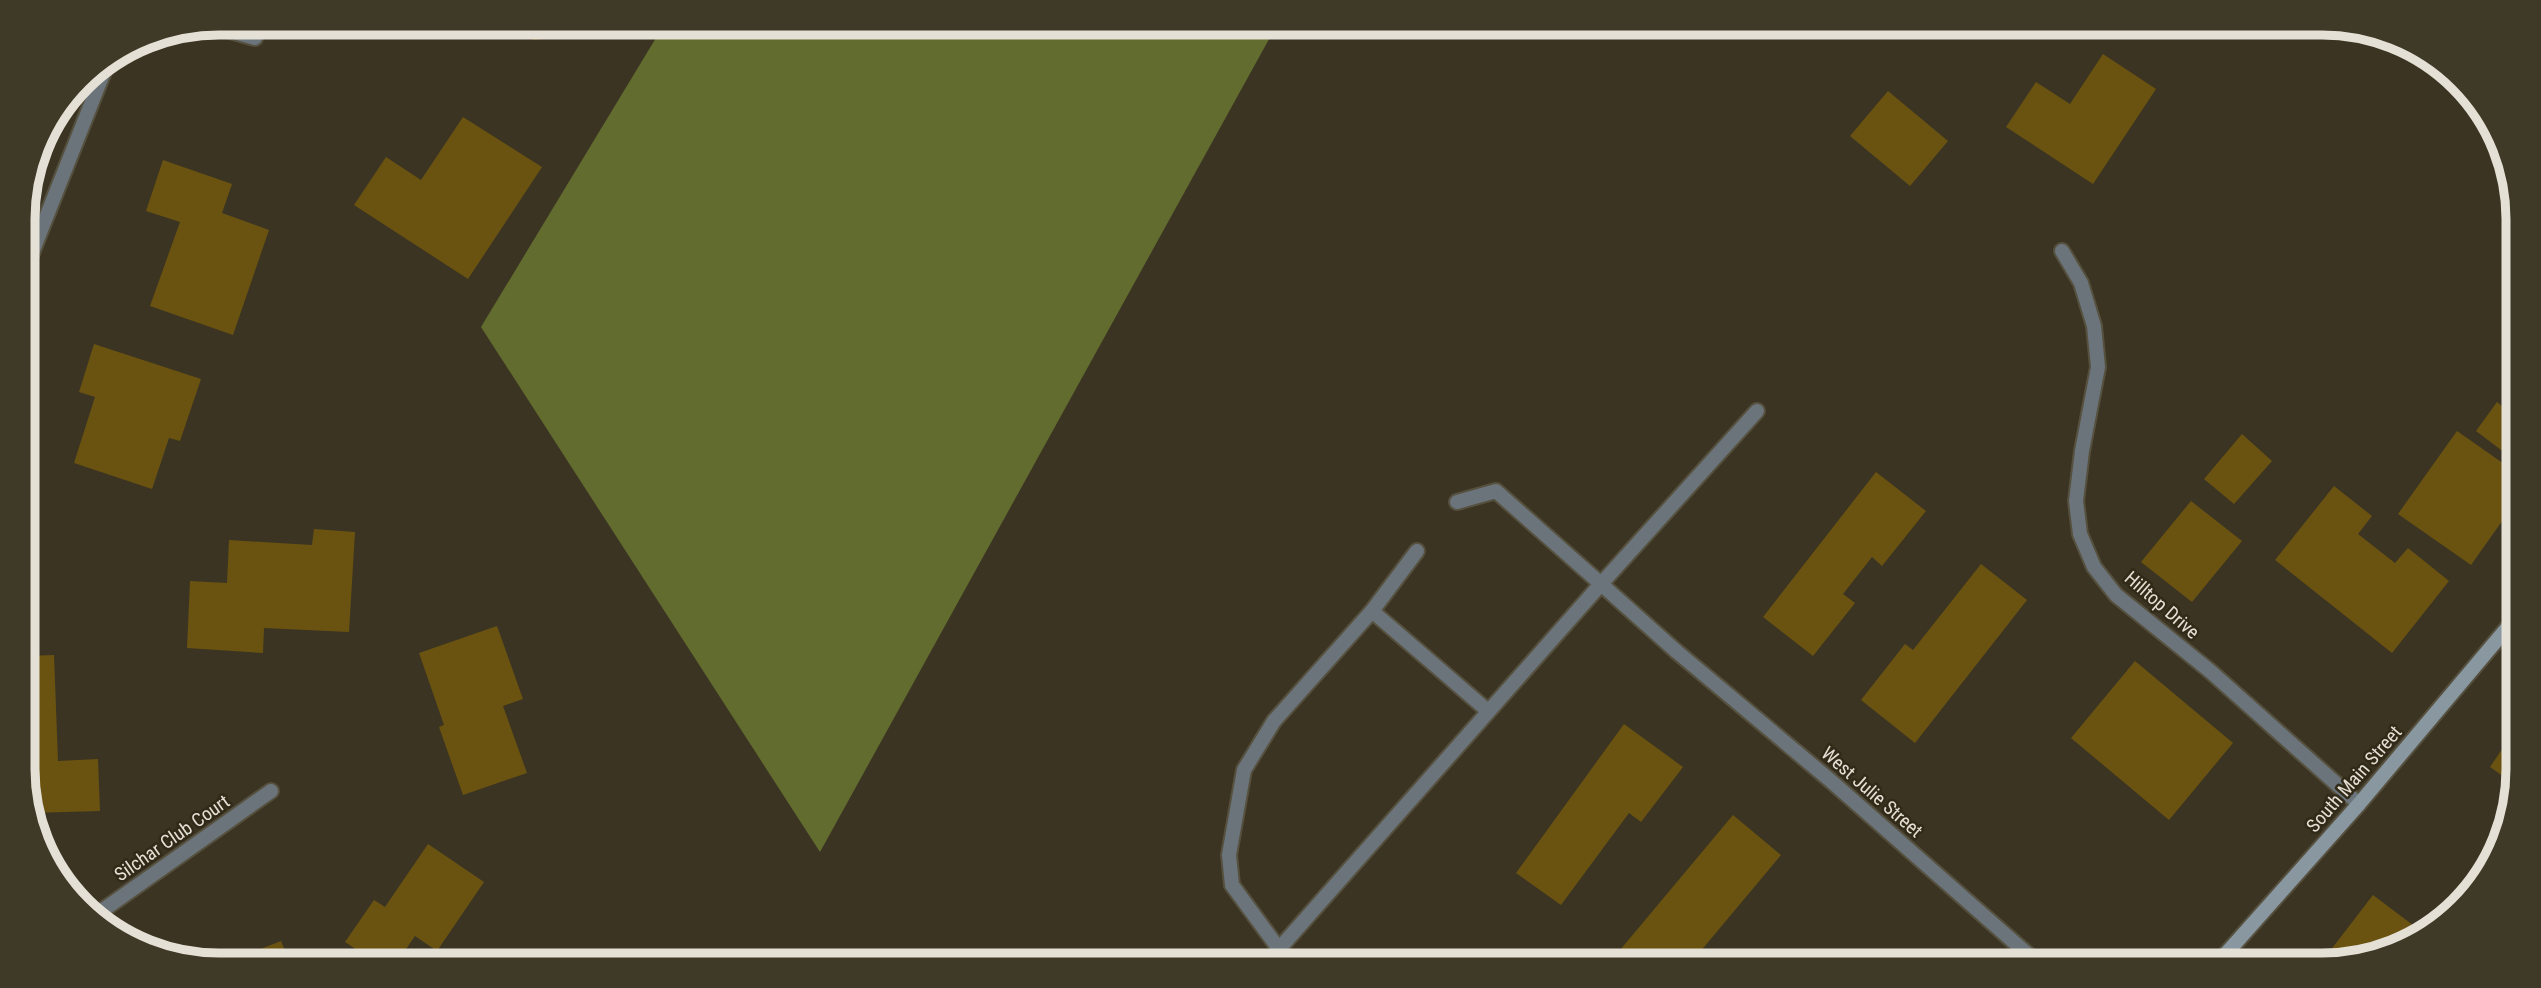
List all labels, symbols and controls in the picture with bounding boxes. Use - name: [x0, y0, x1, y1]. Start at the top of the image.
- street label: Hilltop Drive: [2120, 566, 2204, 644]
- street label: South Main Street: [2301, 721, 2407, 837]
- street label: West Julie Street: [1817, 742, 1927, 842]
- street label: Silchar Club Court: [110, 790, 234, 886]

